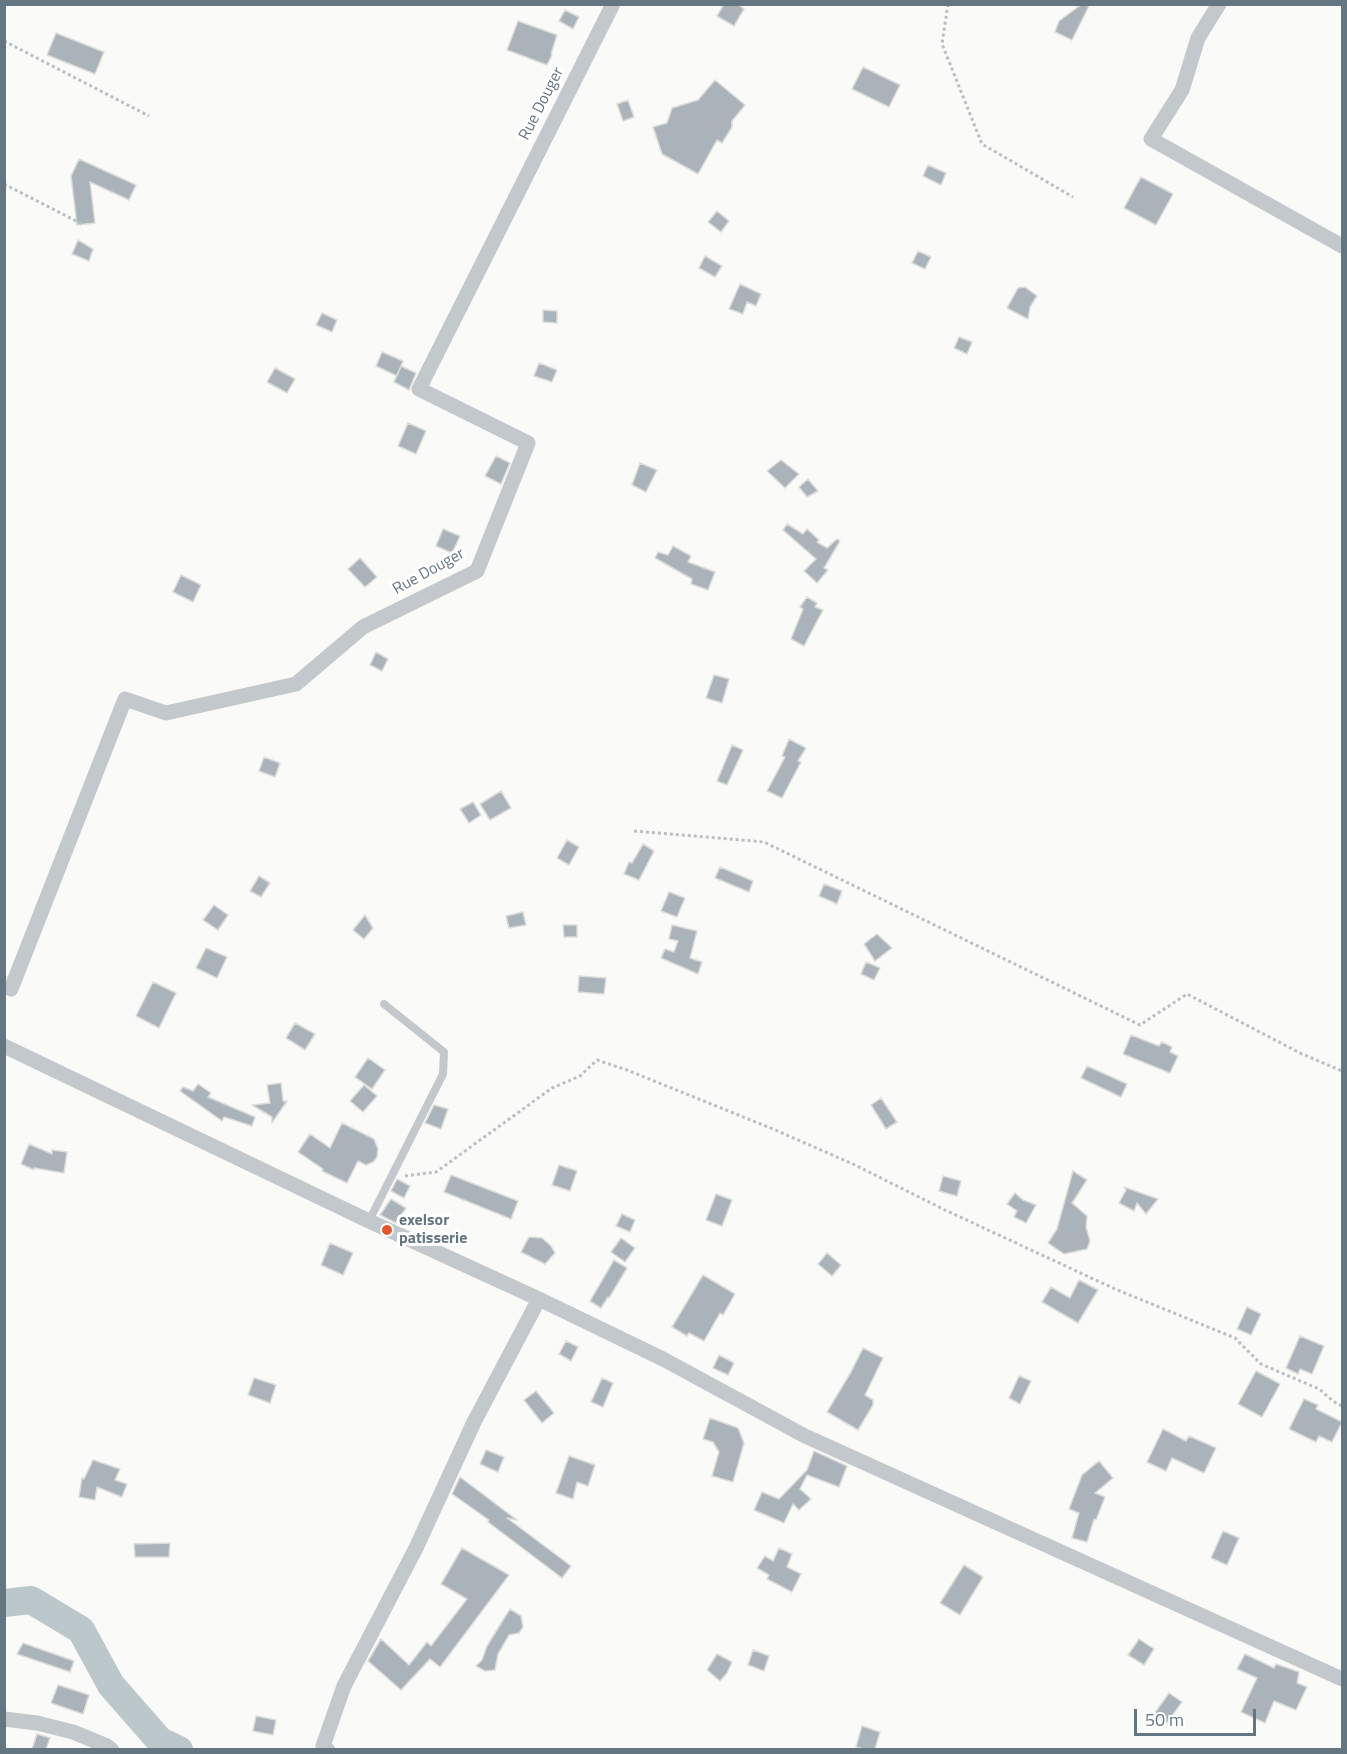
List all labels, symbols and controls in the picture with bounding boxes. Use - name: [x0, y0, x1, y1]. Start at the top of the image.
- street label: Rue Douger: [516, 64, 568, 144]
- street label: Rue Douger: [390, 544, 468, 600]
- place label: exelsor patisserie: [399, 1211, 467, 1249]
- marker: exelsor patisserie: [380, 1223, 394, 1237]
- scale bar: [1137, 1697, 1258, 1735]
- text: 50 m: [1145, 1706, 1184, 1733]

